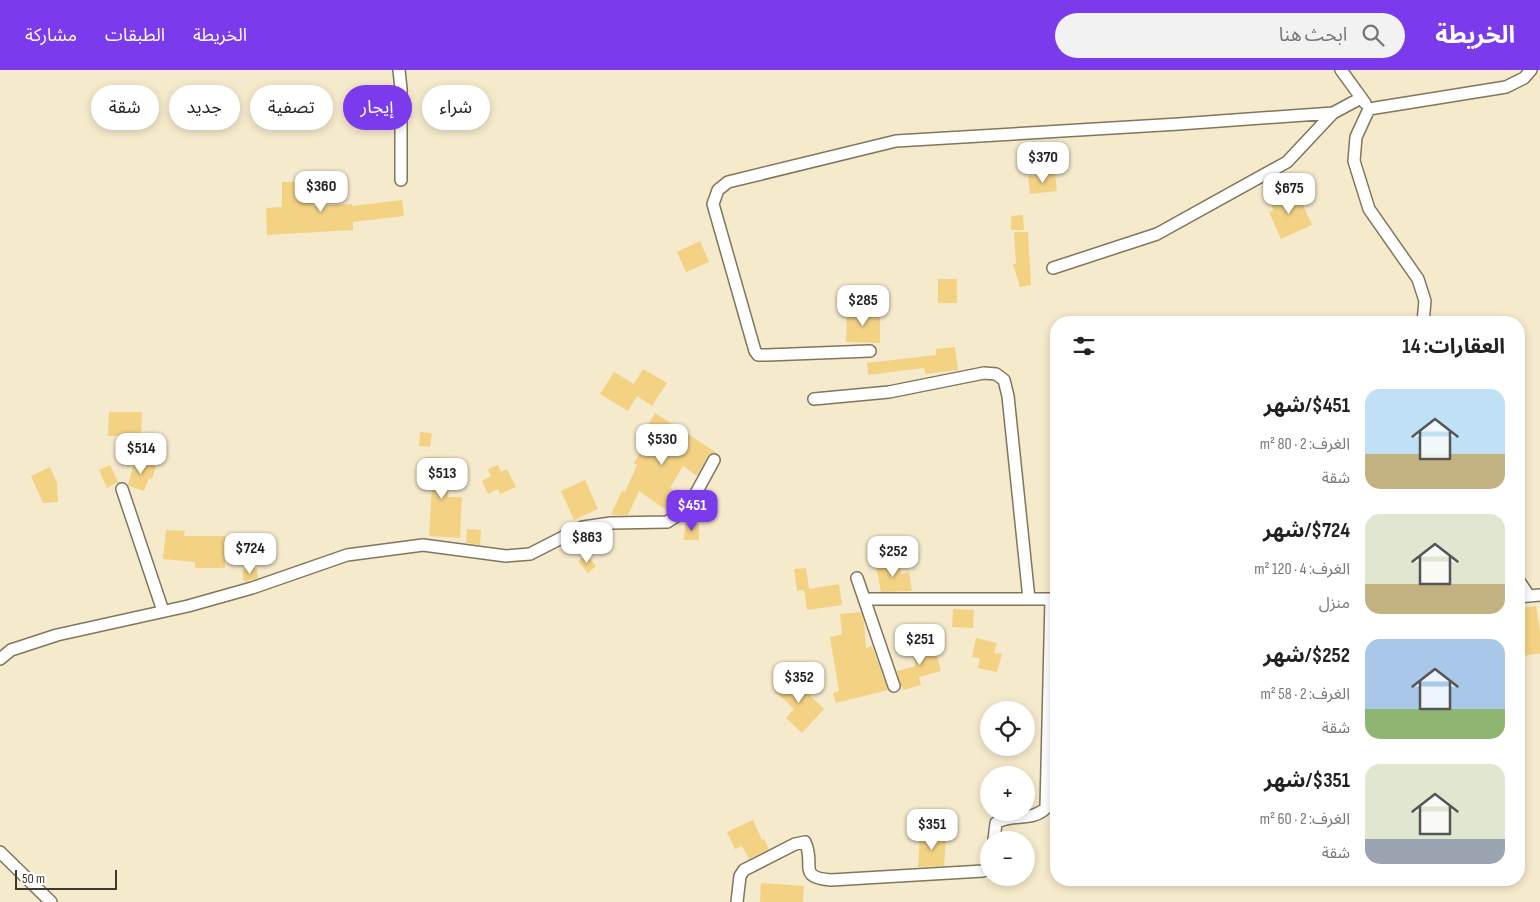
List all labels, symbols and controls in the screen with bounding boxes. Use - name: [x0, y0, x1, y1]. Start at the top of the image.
- search box: [1055, 13, 1405, 58]
- icon: search: [1359, 21, 1387, 49]
- text: الخريطة: [1435, 21, 1515, 50]
- text: ابحث هنا: [1279, 24, 1347, 47]
- text: مشاركة: [25, 25, 77, 46]
- text: الطبقات: [105, 25, 165, 46]
- text: الخريطة: [193, 25, 247, 46]
- chip: شقة: [91, 85, 159, 130]
- chip: جديد: [169, 85, 240, 130]
- chip: تصفية: [250, 85, 333, 130]
- chip: إيجار: [343, 85, 412, 130]
- chip: شراء: [422, 85, 490, 130]
- pin: $370: [1013, 142, 1073, 184]
- text: $370: [1028, 148, 1058, 167]
- pin: $360: [291, 170, 351, 213]
- pin: $675: [1259, 172, 1319, 215]
- text: $360: [306, 177, 336, 196]
- text: $675: [1274, 179, 1304, 198]
- pin: $285: [833, 284, 893, 327]
- text: $285: [848, 291, 878, 310]
- icon: filters: [1070, 332, 1098, 360]
- text: العقارات: 14: [1402, 334, 1505, 359]
- text: $451/شهر: [1264, 393, 1350, 418]
- icon: home: [1405, 409, 1465, 469]
- pin: $530: [632, 424, 692, 466]
- text: $530: [647, 430, 677, 449]
- pin: $514: [111, 432, 171, 475]
- text: الغرف: 2 · 80 m²: [1260, 435, 1350, 454]
- text: $514: [126, 439, 156, 458]
- pin: $513: [412, 458, 472, 500]
- text: $513: [428, 464, 456, 483]
- text: شقة: [1322, 469, 1350, 488]
- pin: $451: [662, 490, 722, 532]
- text: $451: [678, 496, 706, 515]
- text: $724/شهر: [1263, 518, 1350, 543]
- pin: $863: [557, 522, 617, 564]
- text: $863: [572, 528, 602, 547]
- pin: $724: [220, 532, 280, 575]
- icon: home: [1405, 534, 1465, 594]
- pin: $252: [863, 536, 923, 578]
- text: $724: [235, 539, 265, 558]
- text: $252: [878, 542, 908, 561]
- text: الغرف: 4 · 120 m²: [1254, 560, 1350, 579]
- text: منزل: [1319, 594, 1350, 613]
- pin: $251: [890, 624, 950, 666]
- text: $251: [906, 630, 934, 649]
- text: $252/شهر: [1263, 643, 1350, 668]
- icon: home: [1405, 659, 1465, 719]
- pin: $352: [769, 662, 829, 704]
- text: $352: [784, 668, 814, 687]
- text: الغرف: 2 · 58 m²: [1260, 685, 1350, 704]
- map controls: [980, 701, 1035, 886]
- button: locate: [980, 701, 1035, 756]
- text: شقة: [1322, 719, 1350, 738]
- button: +: [980, 766, 1035, 821]
- text: $351/شهر: [1264, 768, 1350, 793]
- icon: home: [1405, 784, 1465, 844]
- pin: $351: [902, 808, 962, 851]
- text: الغرف: 2 · 60 m²: [1260, 810, 1350, 829]
- text: $351: [918, 815, 946, 834]
- button: −: [980, 831, 1035, 886]
- text: شقة: [1322, 844, 1350, 863]
- scale bar: [15, 867, 118, 890]
- text: 50 m: [22, 870, 45, 887]

